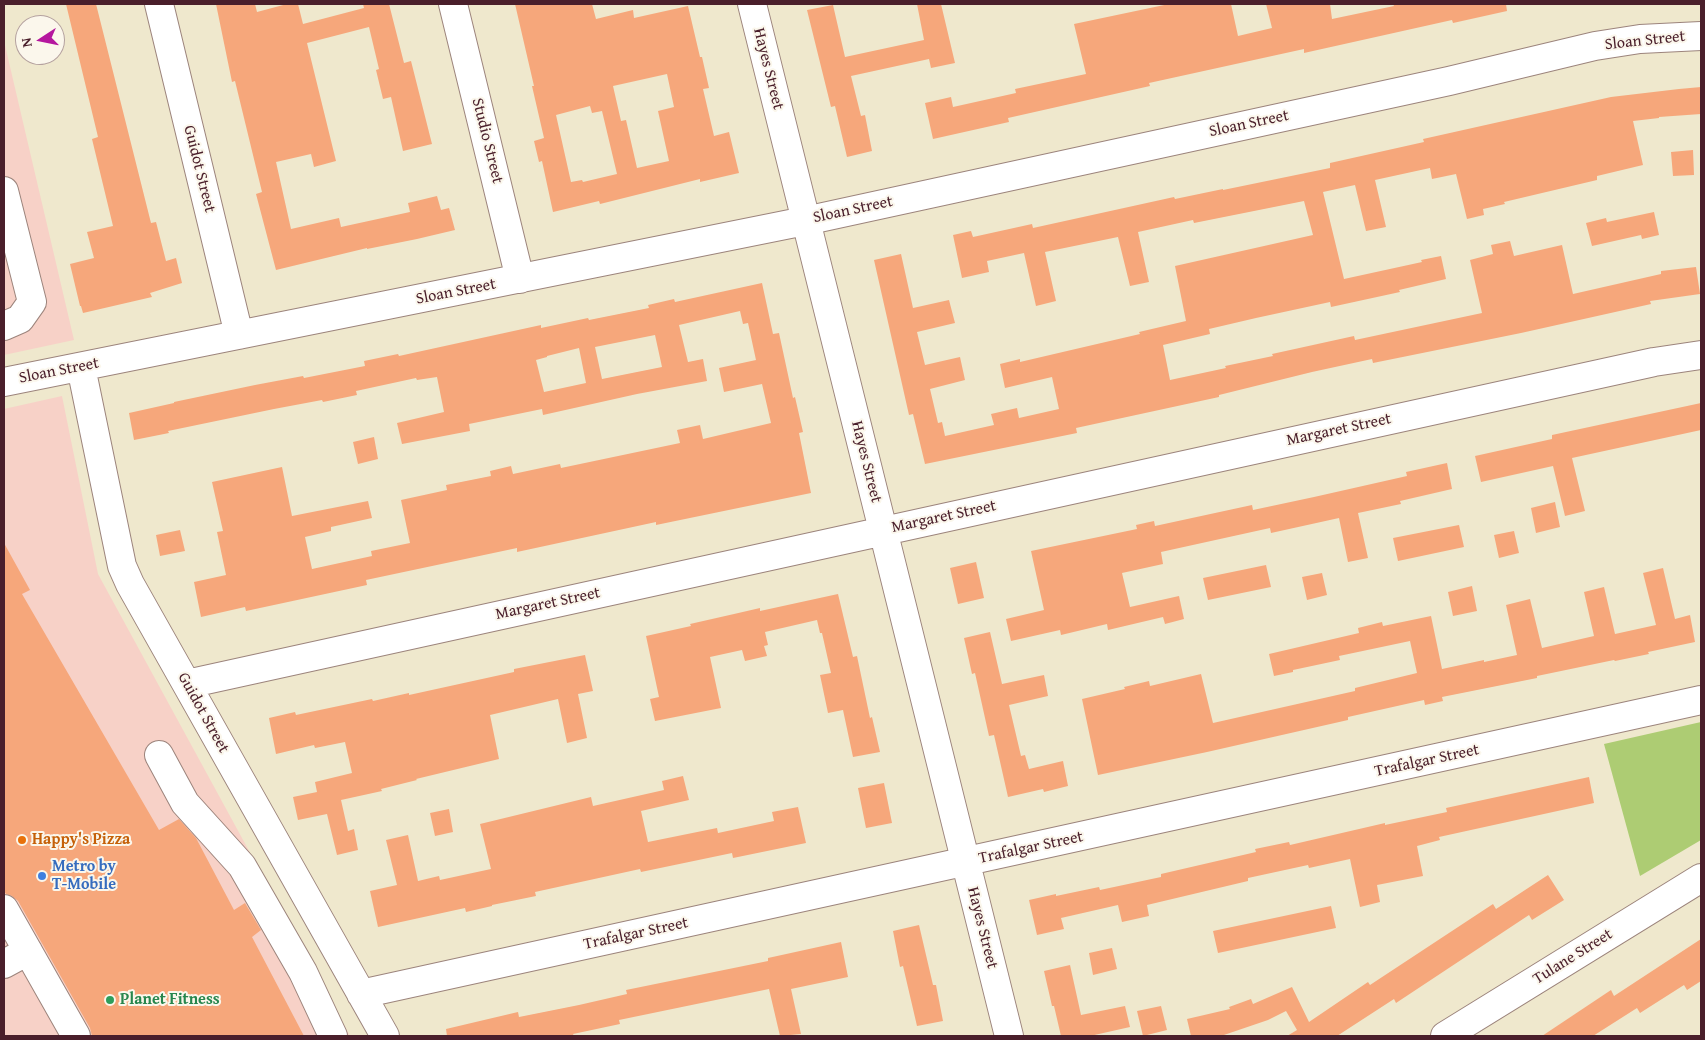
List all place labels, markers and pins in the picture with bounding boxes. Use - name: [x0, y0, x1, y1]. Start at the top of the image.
- place label: Happy's Pizza: [32, 830, 130, 850]
- marker: Happy's Pizza: [16, 834, 28, 846]
- place label: Metro by T-Mobile: [52, 857, 116, 895]
- marker: Metro by T-Mobile: [36, 870, 48, 882]
- place label: Planet Fitness: [120, 990, 220, 1010]
- marker: Planet Fitness: [104, 994, 116, 1006]

